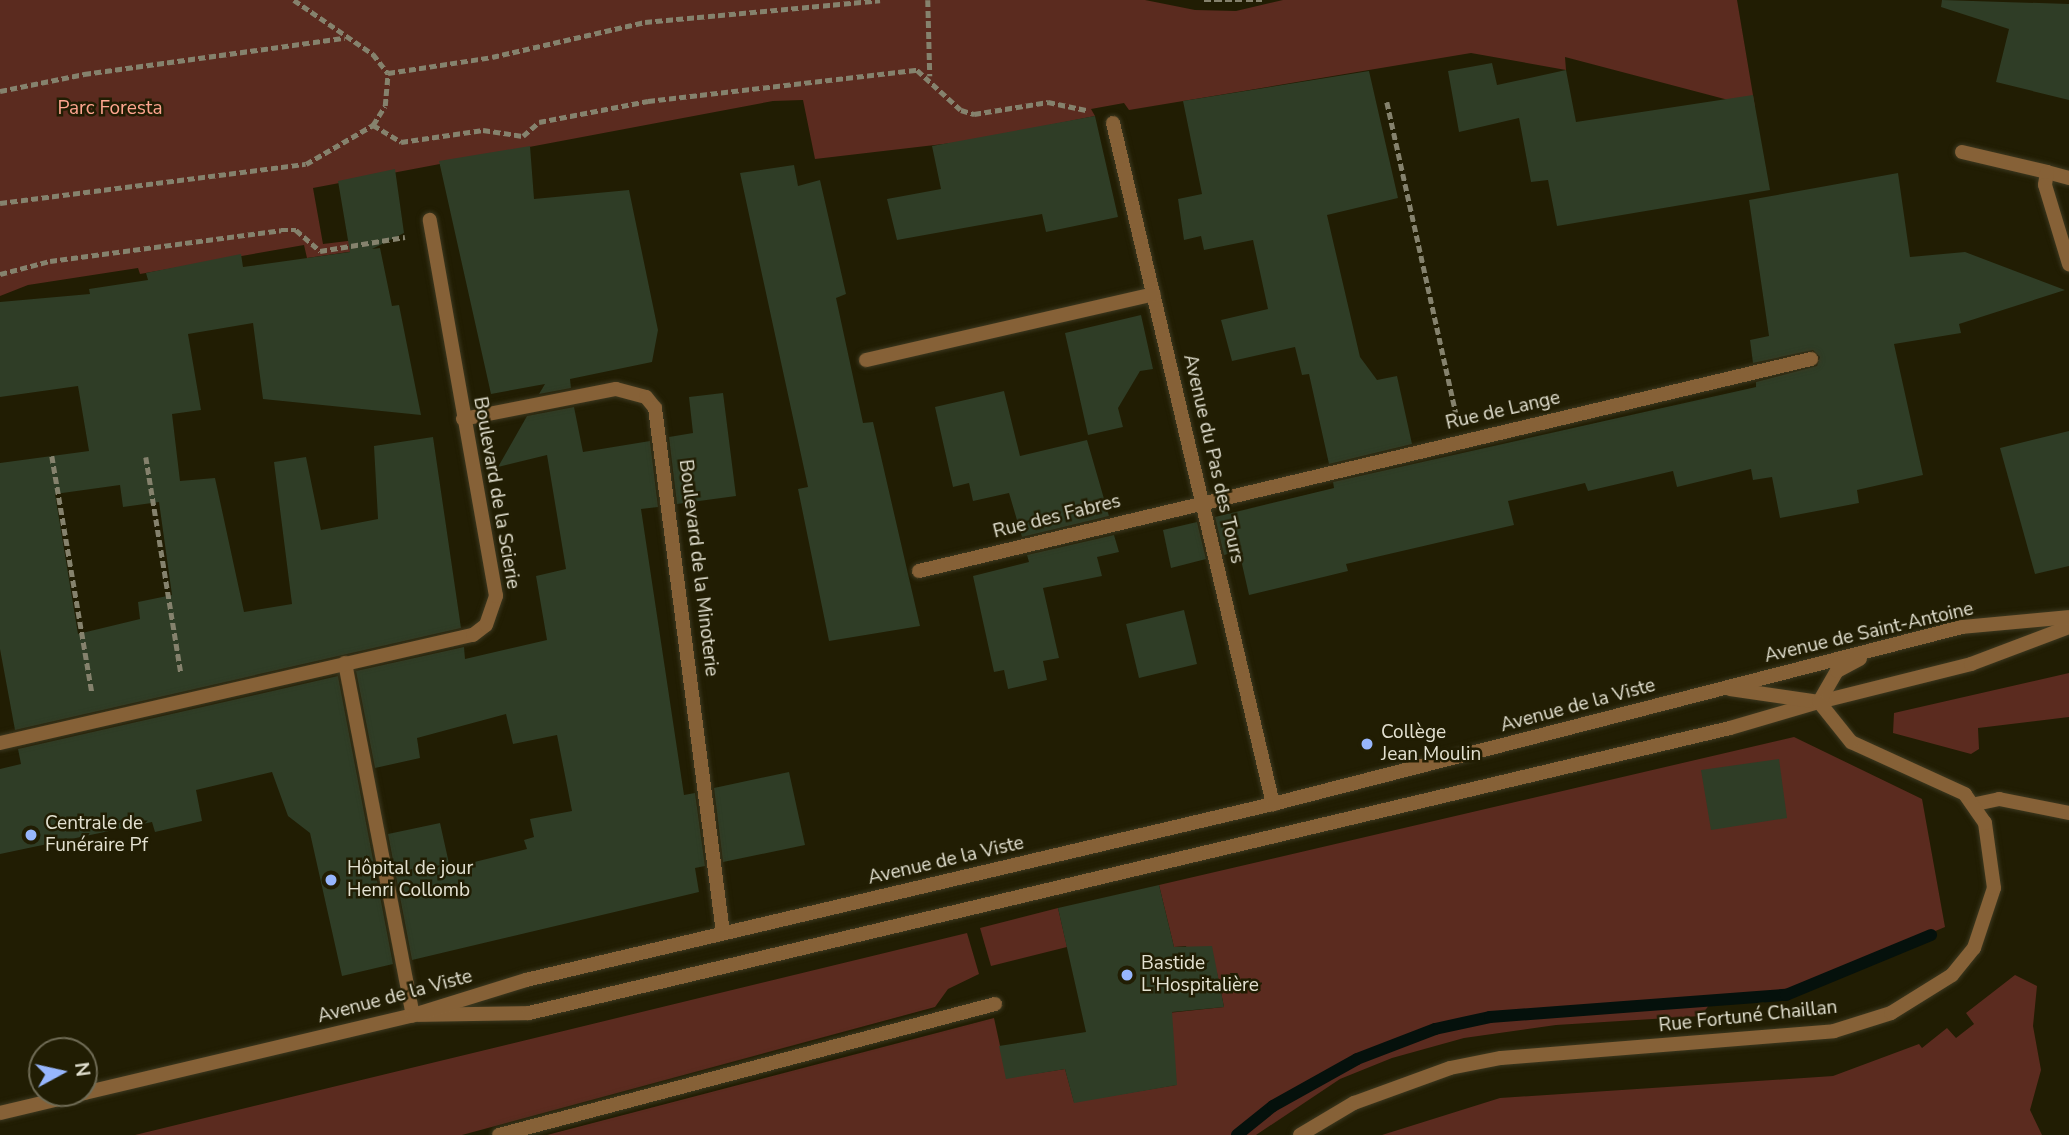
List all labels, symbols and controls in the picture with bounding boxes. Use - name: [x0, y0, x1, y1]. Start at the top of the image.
- park label: Parc Foresta: [57, 98, 163, 120]
- street label: Avenue du Pas des Tours: [1178, 352, 1248, 566]
- street label: Rue de Lange: [1444, 387, 1562, 435]
- street label: Boulevard de la Scierie: [468, 395, 524, 591]
- street label: Boulevard de la Minoterie: [673, 458, 723, 678]
- street label: Rue des Fabres: [991, 490, 1123, 544]
- street label: Avenue de Saint-Antoine: [1762, 598, 1976, 668]
- street label: Avenue de la Viste: [1498, 674, 1658, 738]
- place label: Collège Jean Moulin: [1381, 722, 1481, 766]
- marker: Collège Jean Moulin: [1359, 736, 1375, 752]
- place label: Centrale de Funéraire Pf: [45, 813, 148, 857]
- marker: Centrale de Funéraire Pf: [23, 827, 39, 843]
- street label: Avenue de la Viste: [866, 832, 1026, 890]
- place label: Hôpital de jour Henri Collomb: [347, 858, 473, 902]
- marker: Hôpital de jour Henri Collomb: [321, 870, 341, 890]
- place label: Bastide L'Hospitalière: [1141, 953, 1259, 997]
- street label: Avenue de la Viste: [315, 965, 475, 1029]
- marker: Bastide L'Hospitalière: [1119, 967, 1135, 983]
- street label: Rue Fortuné Chaillan: [1658, 996, 1838, 1038]
- north arrow: [28, 1037, 98, 1107]
- text: N: [68, 1061, 96, 1078]

